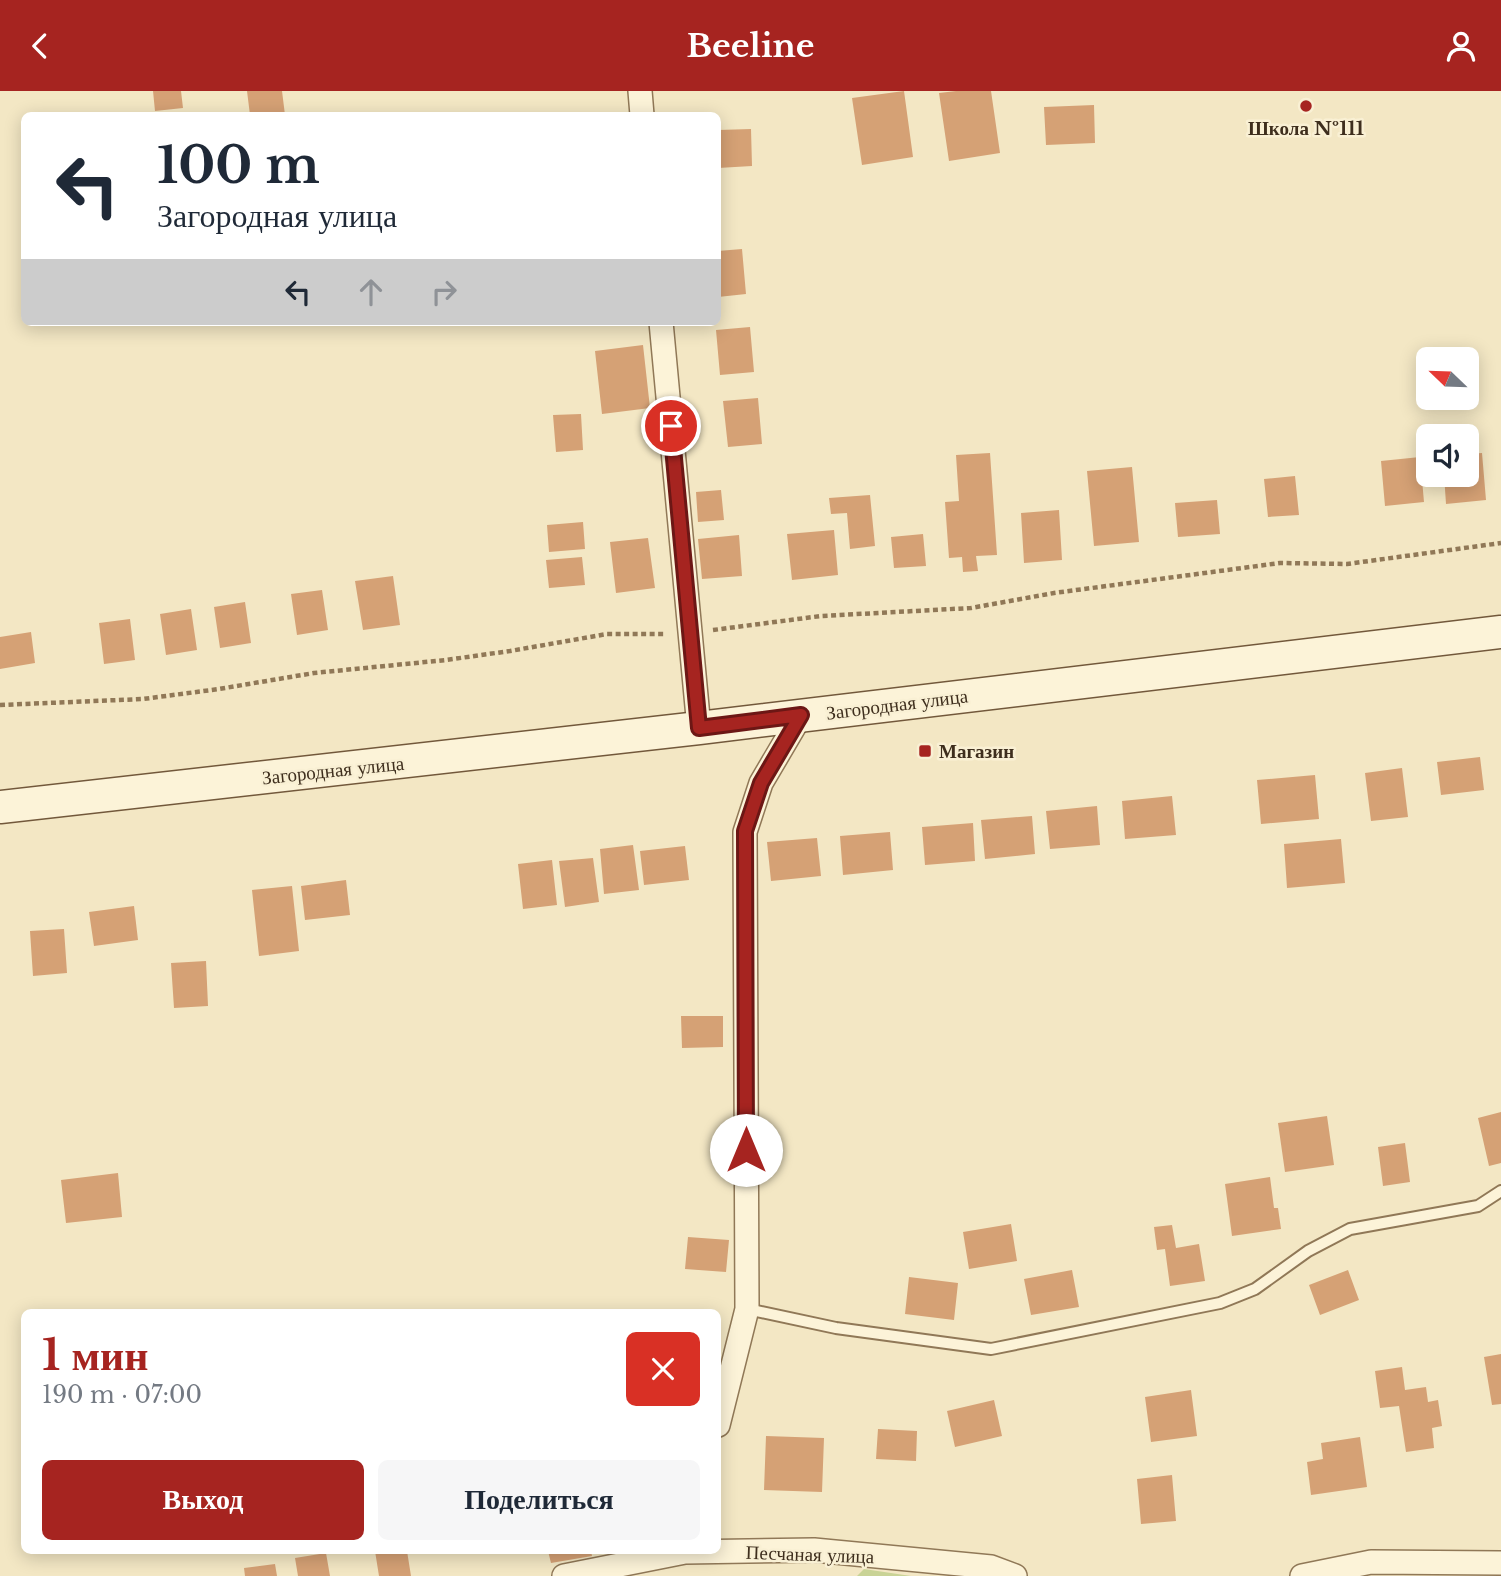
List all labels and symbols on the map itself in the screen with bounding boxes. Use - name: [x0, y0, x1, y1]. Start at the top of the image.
- marker: Школа №111: [1298, 98, 1314, 114]
- place label: Школа №111: [1248, 117, 1364, 140]
- north arrow: [1416, 347, 1479, 409]
- pin: [641, 396, 701, 456]
- street label: Загородная улица: [825, 684, 970, 725]
- place label: Магазин: [939, 740, 1014, 763]
- marker: Магазин: [917, 743, 933, 759]
- street label: Загородная улица: [261, 752, 406, 789]
- position arrow: [709, 1113, 783, 1187]
- street label: Песчаная улица: [745, 1541, 875, 1568]

